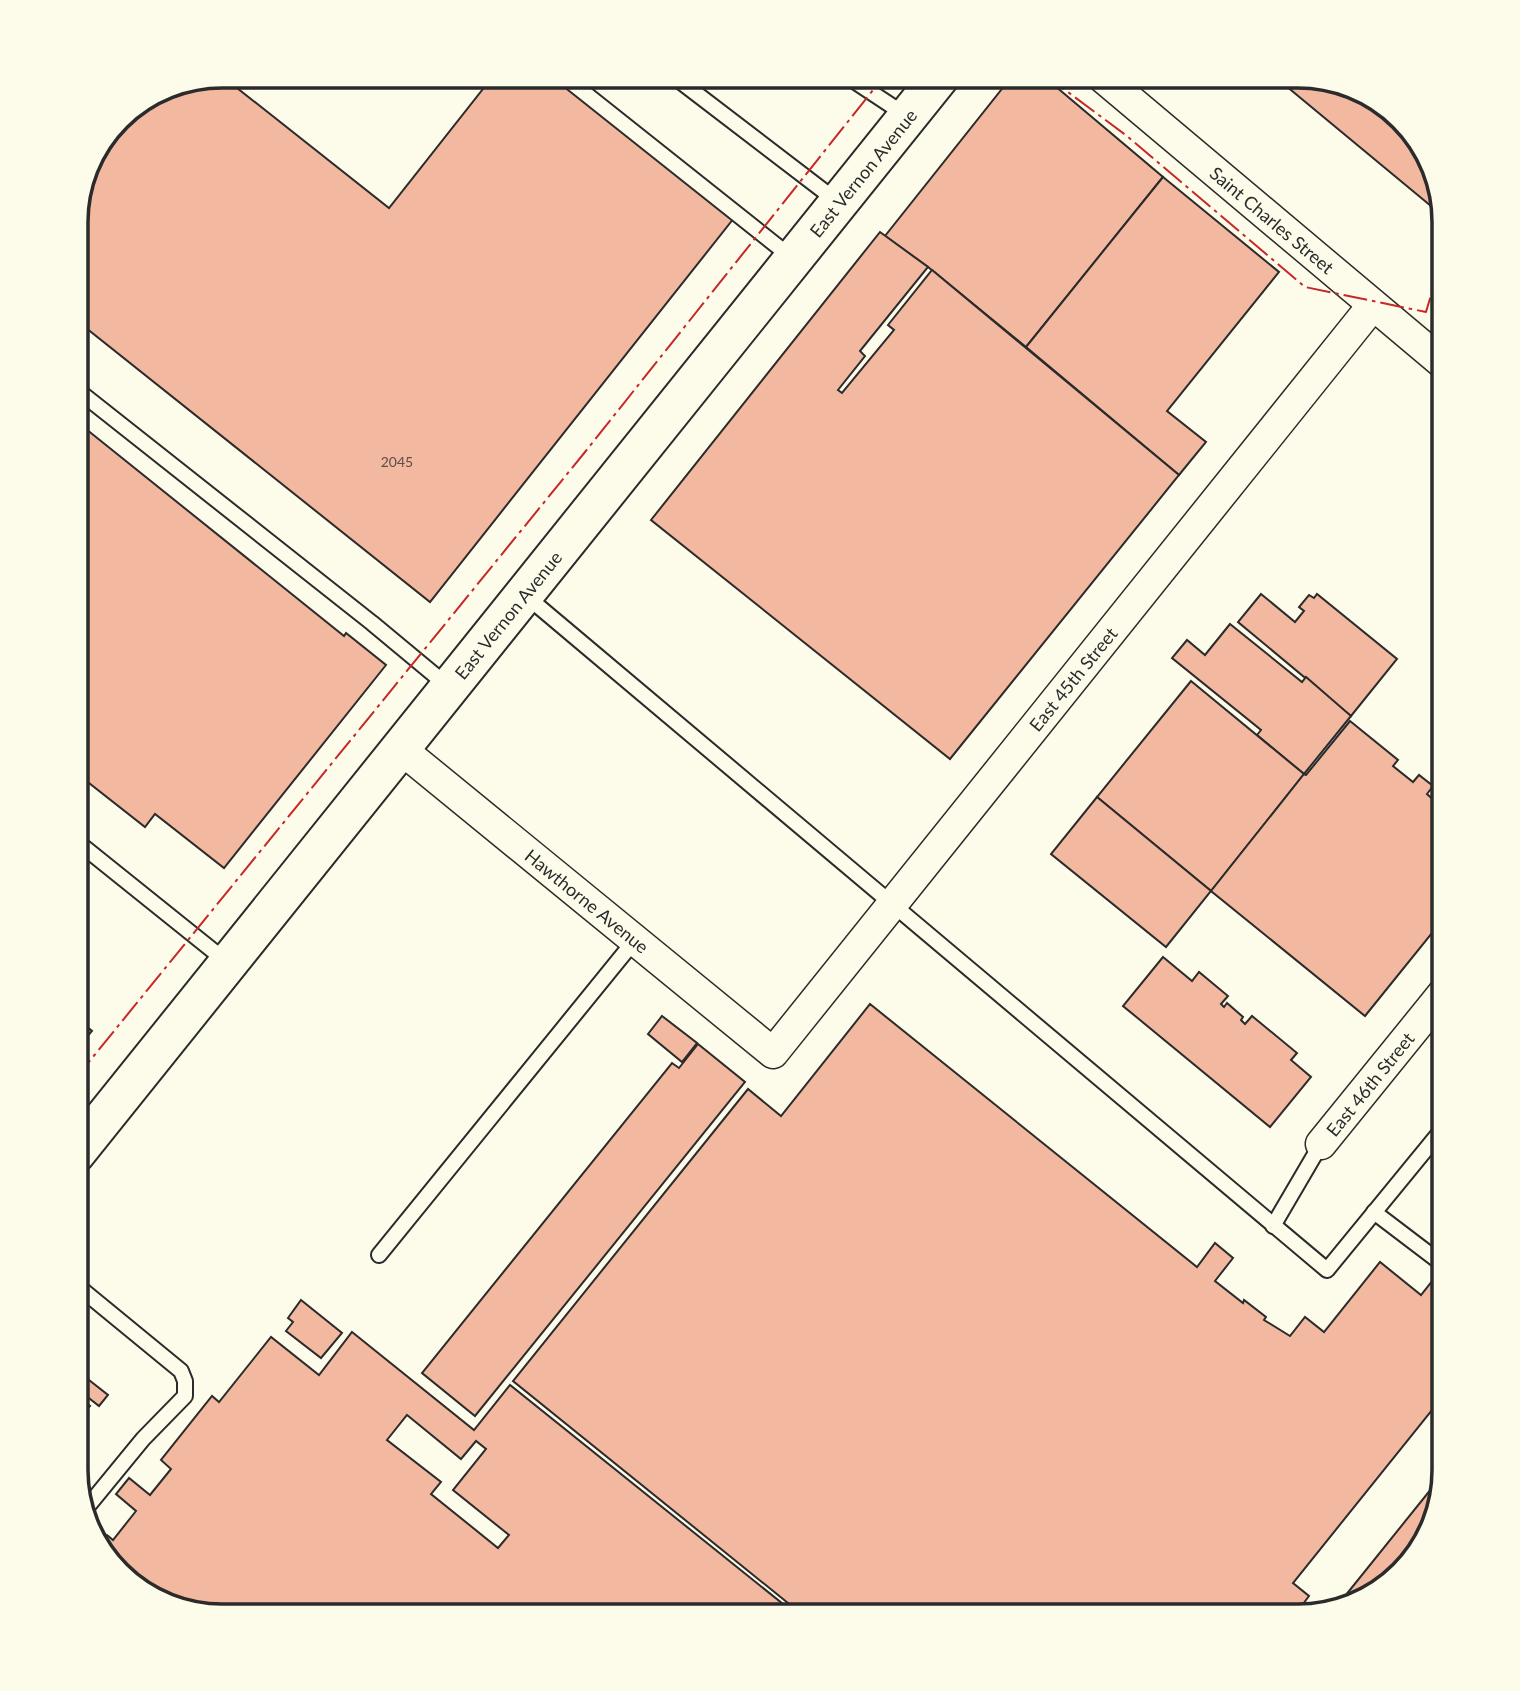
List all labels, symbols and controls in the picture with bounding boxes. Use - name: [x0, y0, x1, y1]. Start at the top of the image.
- street label: East Vernon Avenue: [805, 105, 921, 241]
- street label: Saint Charles Street: [1206, 162, 1339, 279]
- house number: 2045: [381, 453, 413, 470]
- street label: East Vernon Avenue: [450, 547, 566, 683]
- street label: East 45th Street: [1024, 622, 1122, 735]
- street label: Hawthorne Avenue: [521, 844, 653, 958]
- street label: East 46th Street: [1321, 1027, 1419, 1140]

